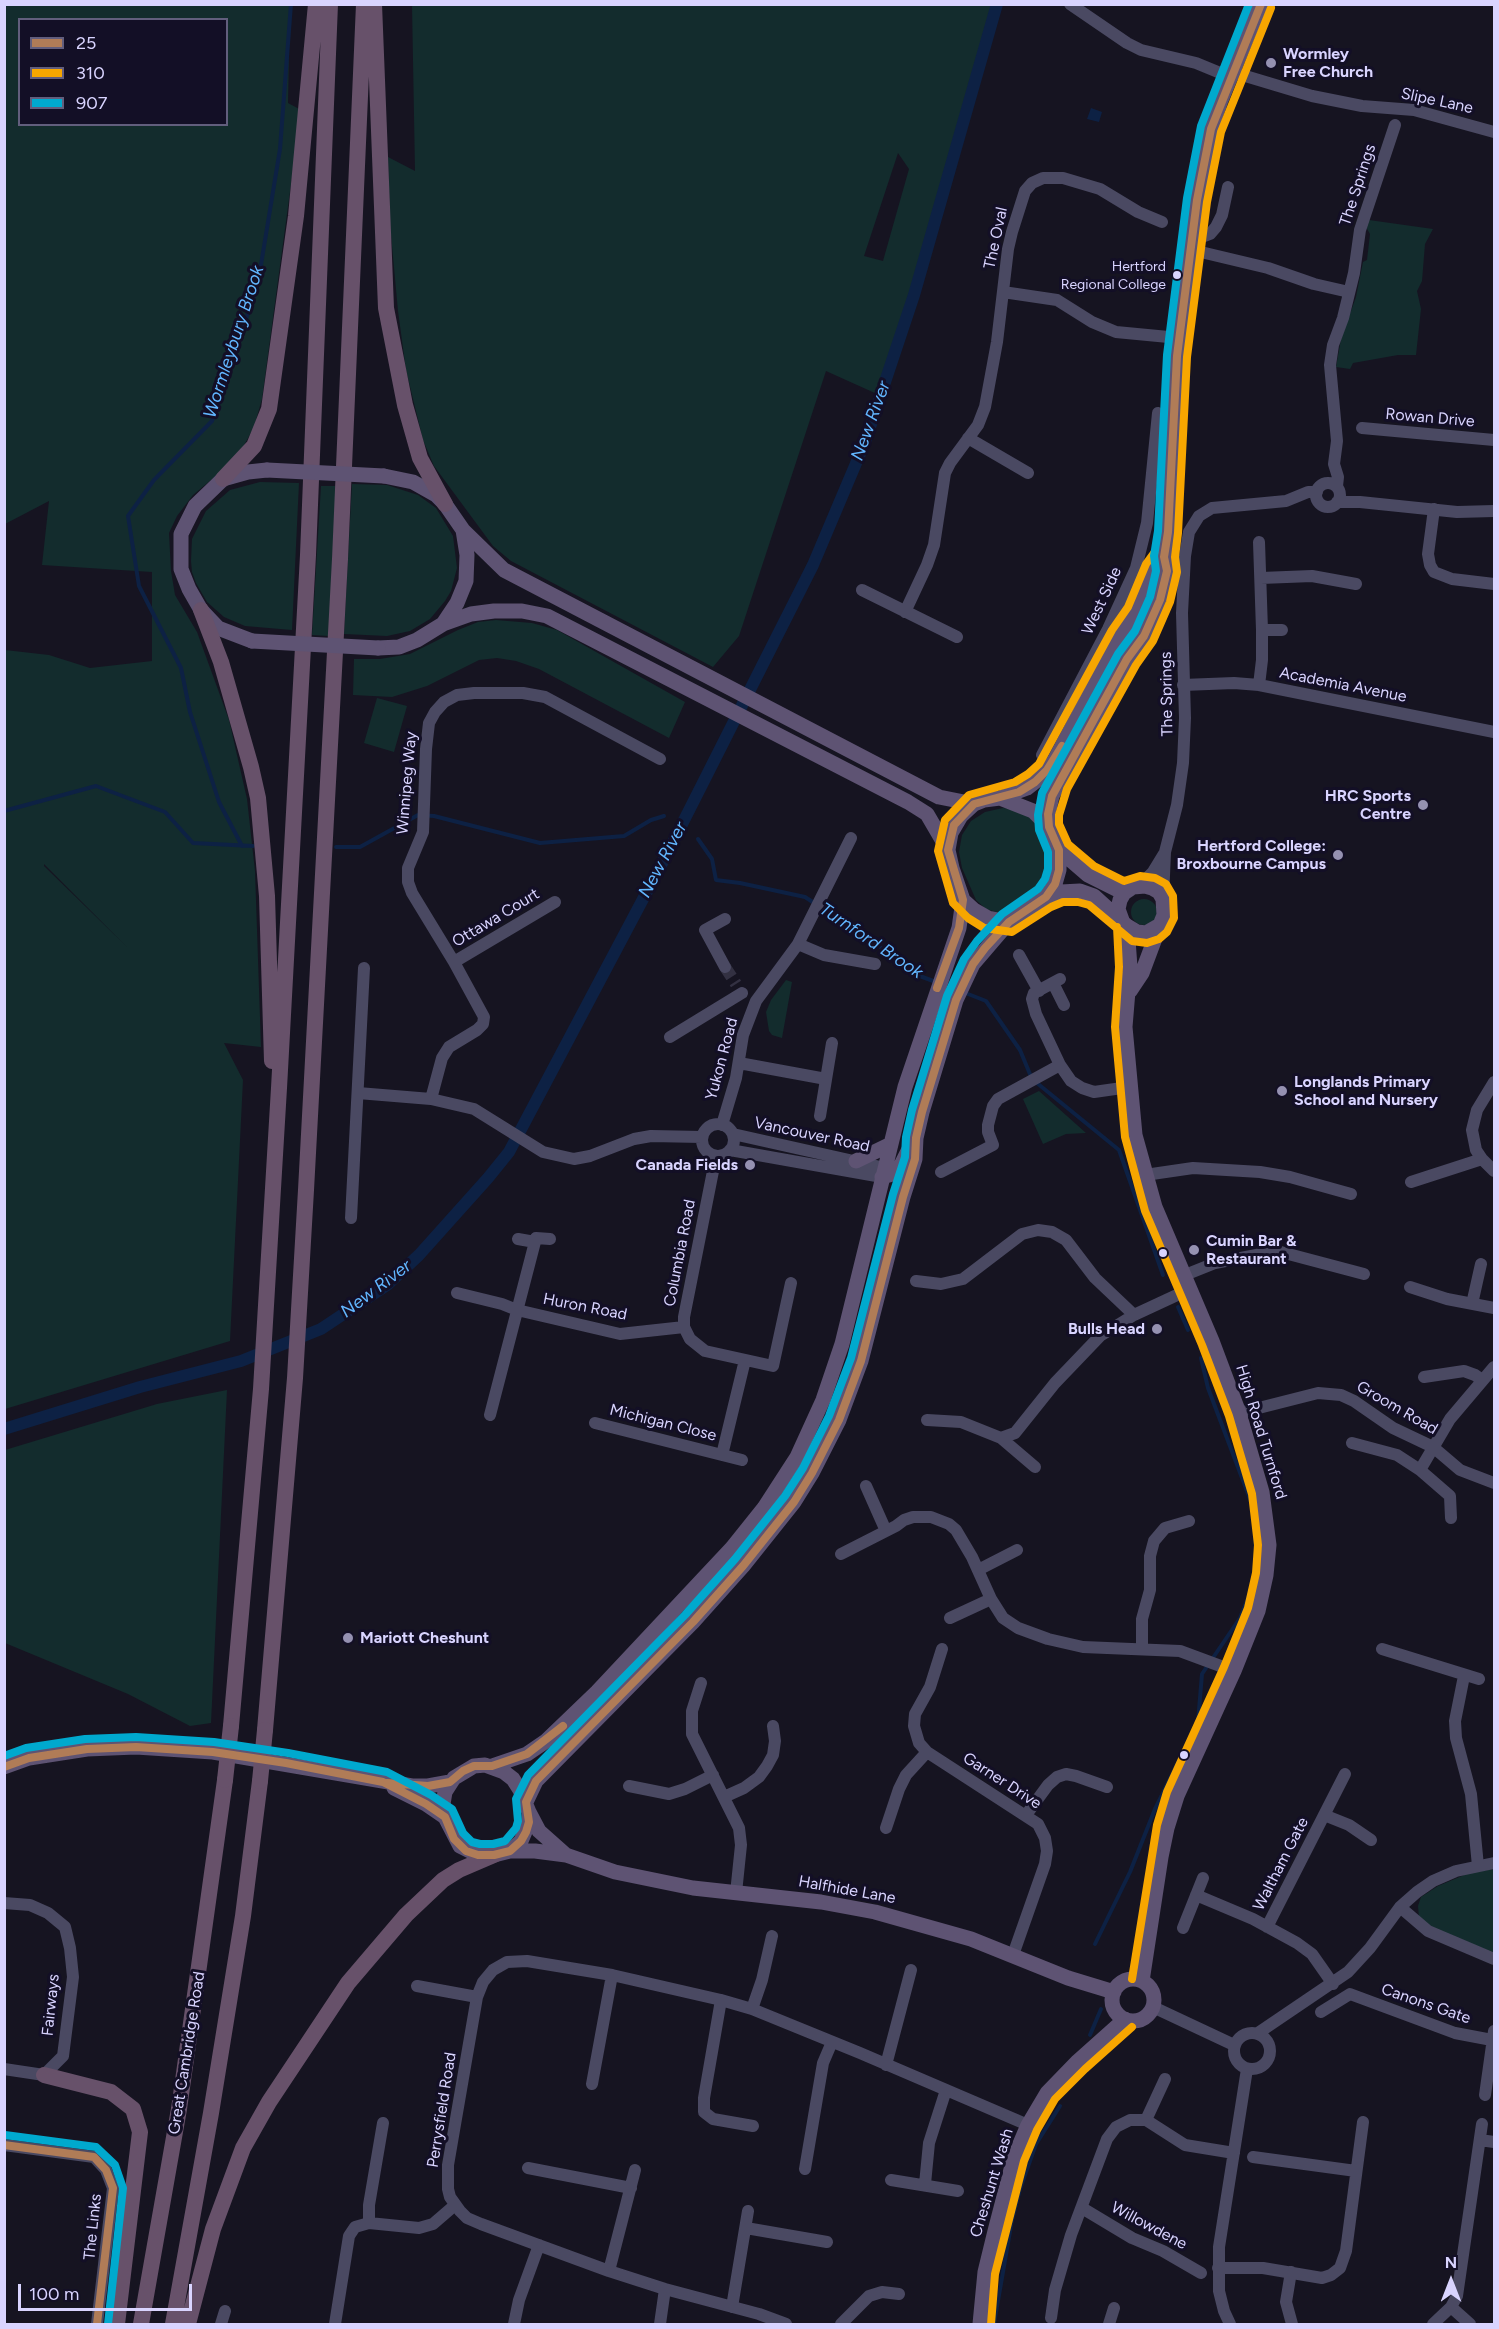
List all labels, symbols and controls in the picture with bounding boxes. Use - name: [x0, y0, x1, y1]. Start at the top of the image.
- legend: [18, 18, 228, 126]
- text: 25: [76, 32, 96, 54]
- place label: Wormley Free Church: [1283, 44, 1373, 82]
- marker: Wormley Free Church: [1264, 56, 1278, 70]
- text: 310: [76, 62, 105, 84]
- street label: Slipe Lane: [1399, 84, 1475, 118]
- text: 907: [76, 92, 107, 114]
- street label: The Springs: [1336, 142, 1380, 228]
- street label: The Oval: [980, 205, 1012, 271]
- place label: Hertford Regional College: [1061, 259, 1166, 292]
- water label: Wormleybury Brook: [199, 263, 269, 421]
- marker: Hertford Regional College: [1171, 269, 1183, 281]
- water label: New River: [847, 378, 895, 464]
- street label: Rowan Drive: [1385, 405, 1475, 431]
- street label: West Side: [1078, 564, 1126, 638]
- street label: The Springs: [1157, 652, 1177, 736]
- street label: Academia Avenue: [1278, 663, 1408, 707]
- street label: Winnipeg Way: [393, 731, 421, 835]
- place label: HRC Sports Centre: [1325, 786, 1411, 824]
- marker: HRC Sports Centre: [1416, 798, 1430, 812]
- water label: New River: [634, 818, 692, 902]
- place label: Hertford College: Broxbourne Campus: [1177, 836, 1326, 874]
- marker: Hertford College: Broxbourne Campus: [1331, 848, 1345, 862]
- street label: Ottawa Court: [449, 884, 543, 952]
- water label: Turnford Brook: [815, 898, 927, 984]
- street label: Yukon Road: [702, 1016, 742, 1102]
- place label: Longlands Primary School and Nursery: [1294, 1072, 1438, 1110]
- marker: Longlands Primary School and Nursery: [1275, 1084, 1289, 1098]
- street label: Vancouver Road: [753, 1113, 871, 1157]
- place label: Canada Fields: [636, 1155, 738, 1175]
- marker: Canada Fields: [743, 1158, 757, 1172]
- street label: Columbia Road: [660, 1198, 700, 1308]
- place label: Cumin Bar & Restaurant: [1206, 1231, 1296, 1269]
- marker: Cumin Bar & Restaurant: [1187, 1243, 1201, 1257]
- unlabelled marker: [1157, 1247, 1169, 1259]
- water label: New River: [336, 1255, 416, 1323]
- street label: Huron Road: [541, 1289, 629, 1325]
- place label: Bulls Head: [1068, 1319, 1145, 1339]
- marker: Bulls Head: [1150, 1322, 1164, 1336]
- street label: High Road Turnford: [1231, 1362, 1291, 1502]
- street label: Groom Road: [1353, 1377, 1441, 1439]
- street label: Michigan Close: [608, 1400, 718, 1446]
- place label: Mariott Cheshunt: [360, 1628, 489, 1648]
- marker: Mariott Cheshunt: [341, 1631, 355, 1645]
- street label: Garner Drive: [959, 1749, 1045, 1813]
- unlabelled marker: [1178, 1749, 1190, 1761]
- street label: Waltham Gate: [1249, 1814, 1313, 1914]
- street label: Halfhide Lane: [797, 1872, 897, 1908]
- street label: Great Cambridge Road: [165, 1970, 209, 2136]
- street label: Fairways: [38, 1973, 64, 2037]
- street label: Canons Gate: [1379, 1980, 1473, 2028]
- street label: Perrysfield Road: [423, 2051, 461, 2169]
- street label: Cheshunt Wash: [966, 2126, 1018, 2240]
- street label: The Links: [80, 2193, 106, 2261]
- street label: Willowdene: [1108, 2198, 1190, 2254]
- north arrow: [1421, 2251, 1481, 2311]
- text: N: [1445, 2253, 1457, 2272]
- scale bar: [21, 2272, 195, 2310]
- text: 100 m: [29, 2283, 79, 2305]

